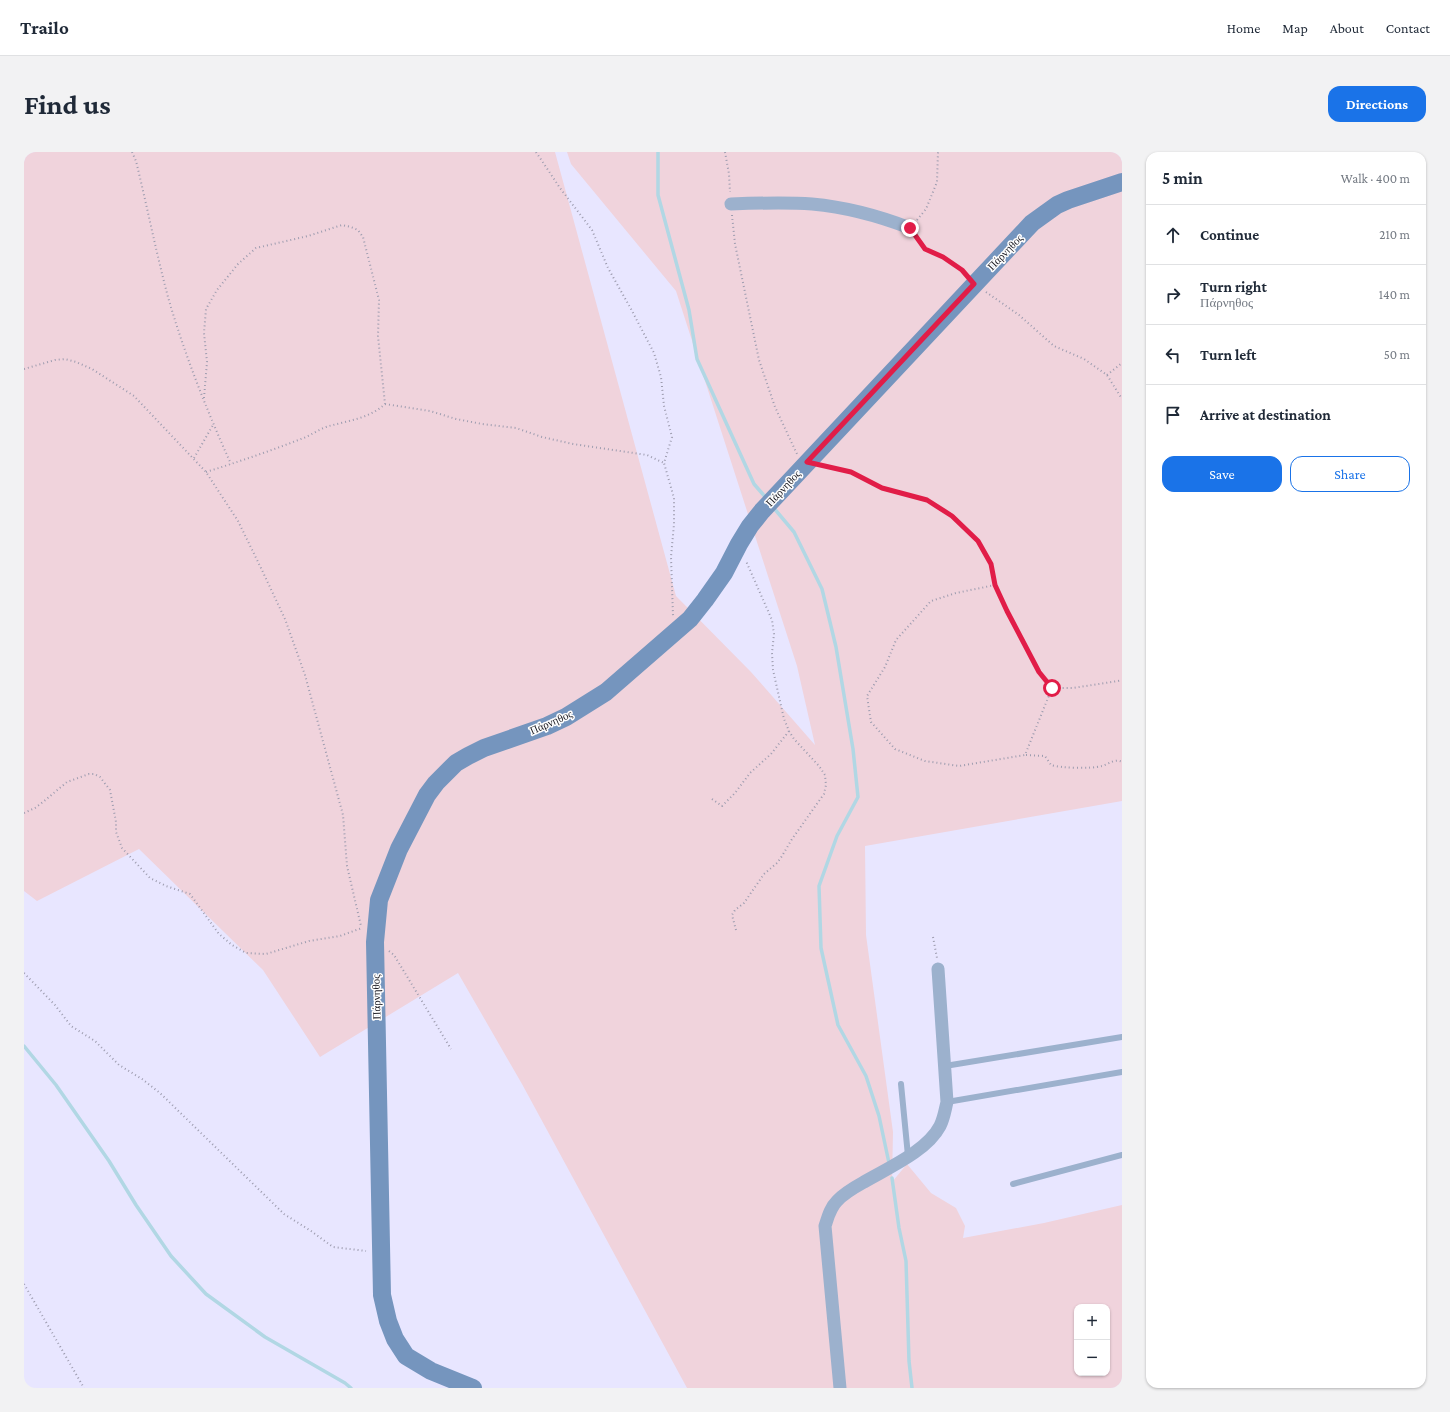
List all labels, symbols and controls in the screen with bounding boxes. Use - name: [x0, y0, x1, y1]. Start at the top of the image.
- text: Trailo: [20, 17, 69, 38]
- text: Home: [1227, 20, 1260, 36]
- text: Map: [1282, 20, 1308, 36]
- text: About: [1330, 20, 1364, 36]
- text: Contact: [1386, 20, 1430, 36]
- button: Directions: [1328, 86, 1426, 122]
- text: Find us: [24, 89, 111, 120]
- text: 5 min: [1162, 169, 1203, 188]
- text: Walk · 400 m: [1341, 171, 1410, 186]
- route end: [901, 219, 919, 237]
- icon: ahead: [1162, 224, 1184, 246]
- text: Continue: [1200, 227, 1259, 243]
- text: 210 m: [1379, 227, 1410, 242]
- street label: Πάρνηθος: [985, 231, 1025, 272]
- text: Turn right: [1200, 279, 1267, 295]
- icon: right: [1162, 284, 1184, 306]
- text: 140 m: [1379, 287, 1410, 302]
- text: Πάρνηθος: [1200, 295, 1253, 310]
- icon: left: [1162, 344, 1184, 366]
- text: Turn left: [1200, 347, 1256, 363]
- text: 50 m: [1384, 347, 1410, 362]
- icon: arrive: [1162, 404, 1184, 426]
- text: Arrive at destination: [1200, 407, 1331, 423]
- button: Save: [1162, 456, 1282, 492]
- button: Share: [1290, 456, 1410, 492]
- street label: Πάρνηθος: [763, 467, 803, 509]
- route start: [1043, 679, 1061, 697]
- street label: Πάρνηθος: [528, 707, 575, 737]
- street label: Πάρνηθος: [370, 974, 382, 1020]
- map controls: [1074, 1304, 1110, 1376]
- button: +: [1074, 1304, 1110, 1340]
- button: −: [1074, 1340, 1110, 1376]

